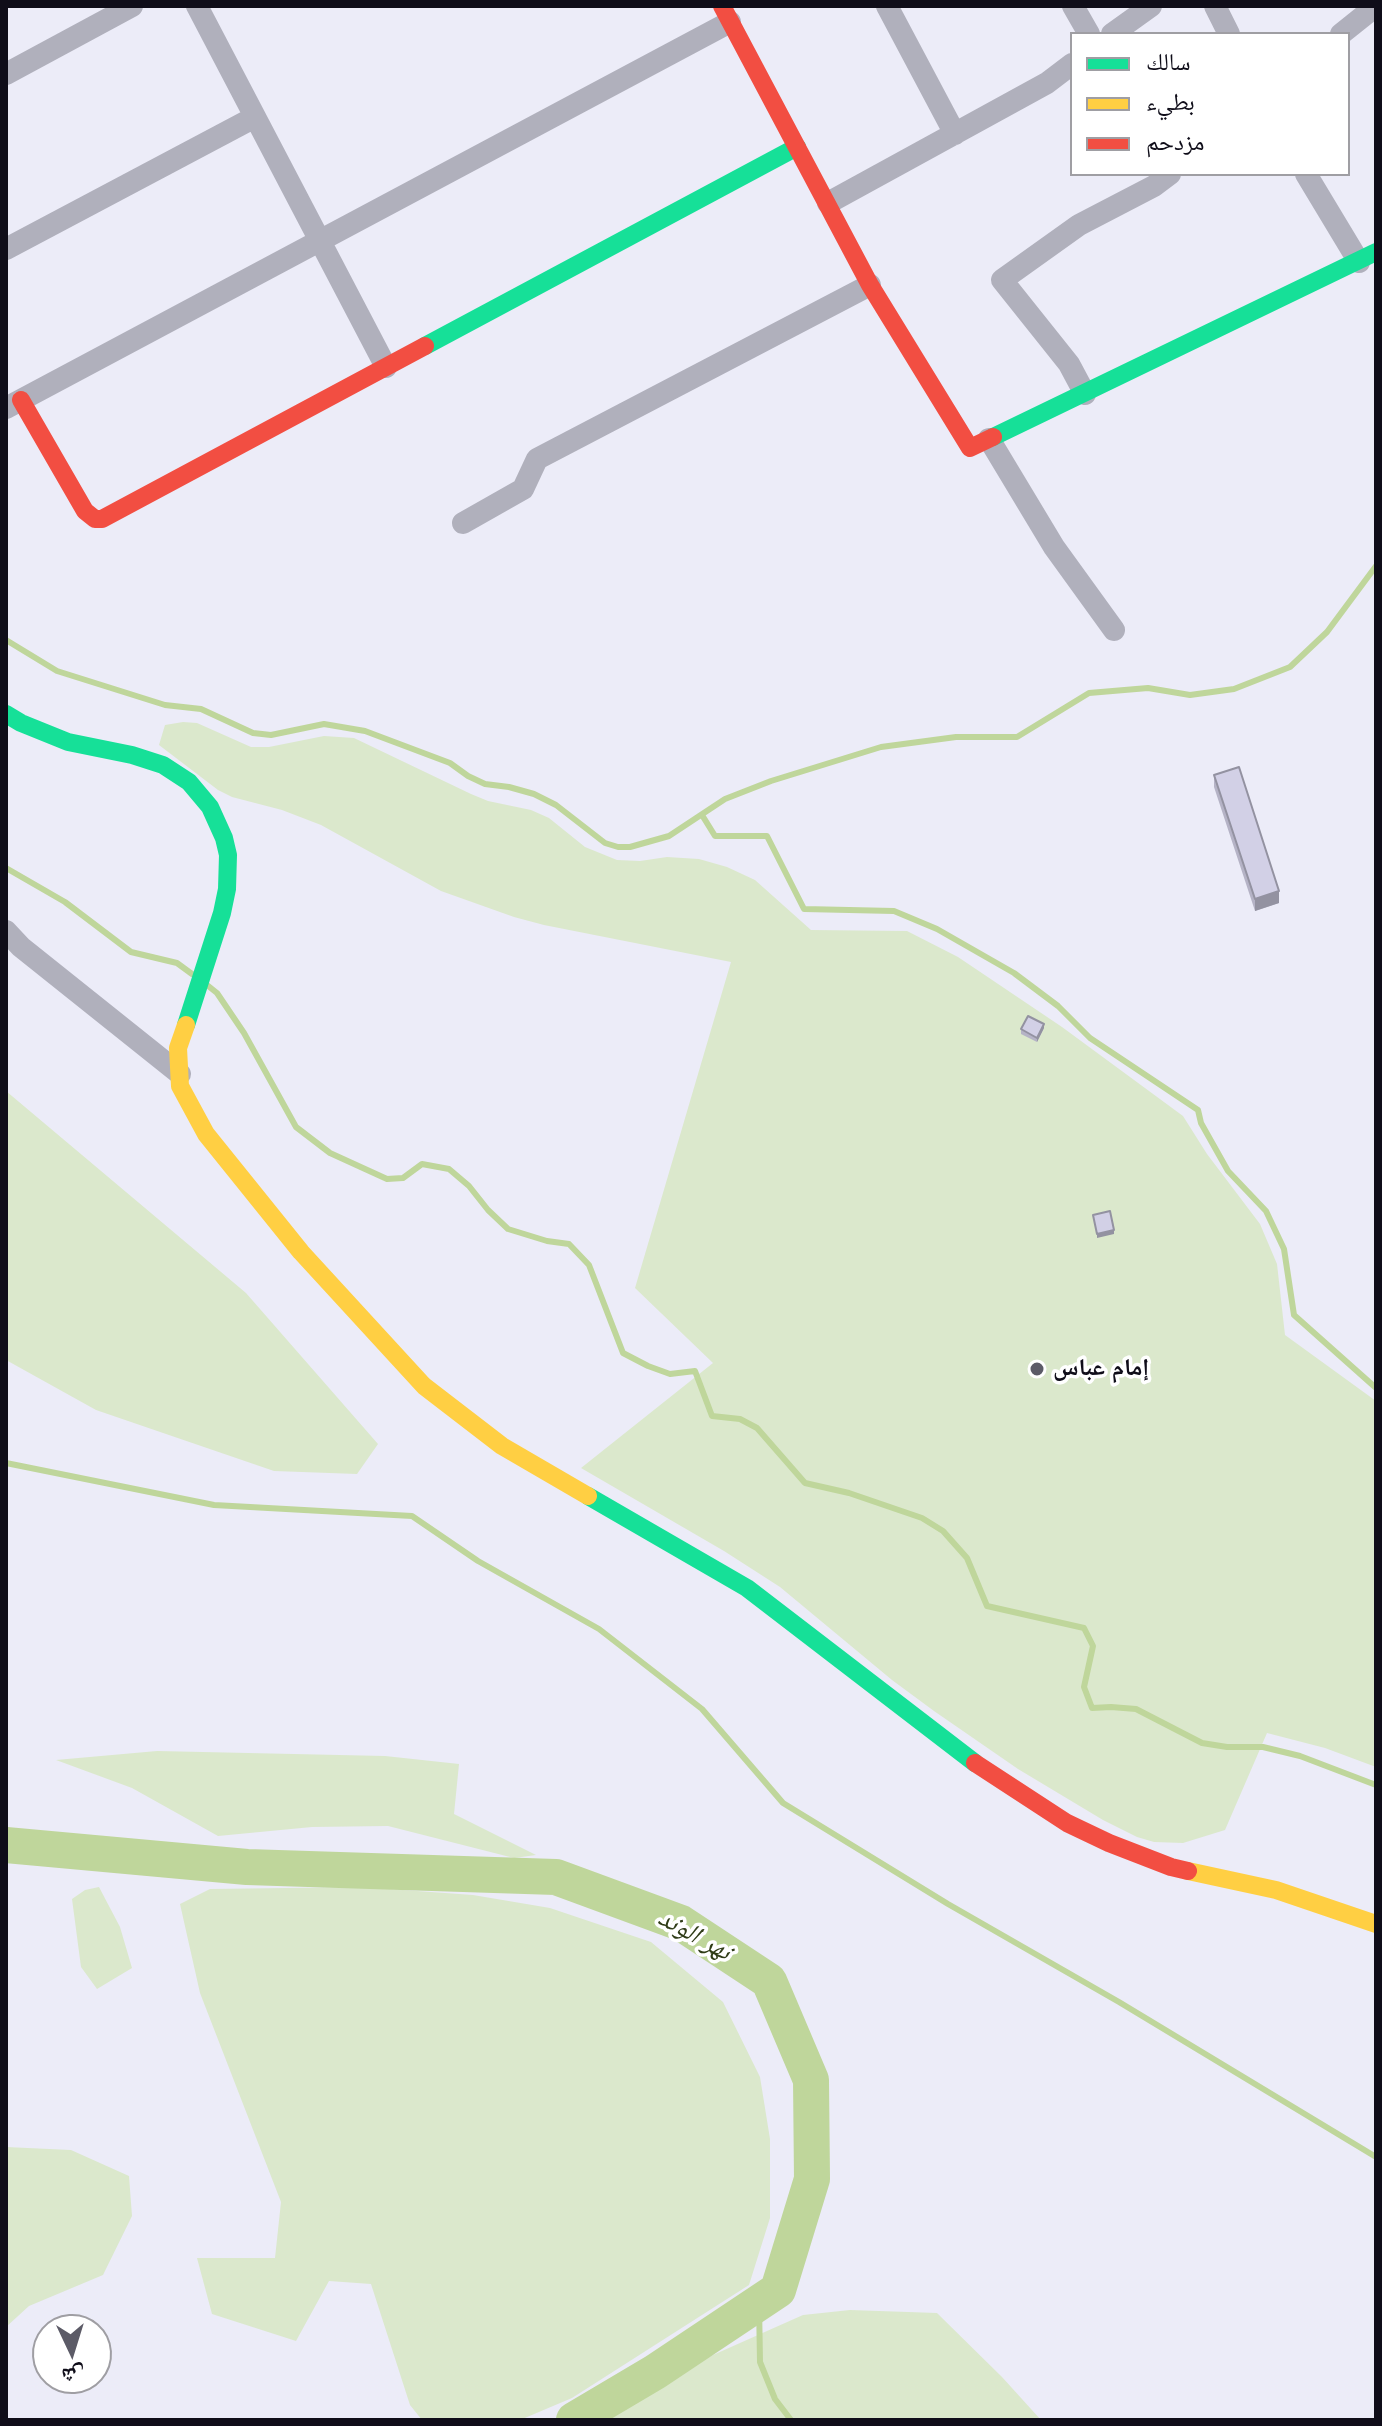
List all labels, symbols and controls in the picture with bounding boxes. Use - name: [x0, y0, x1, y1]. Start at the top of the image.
- legend: [1070, 32, 1350, 176]
- text: سالك: [1146, 44, 1191, 79]
- text: بطيء: [1146, 84, 1195, 119]
- text: مزدحم: [1146, 124, 1205, 159]
- place label: إمام عباس: [1053, 1355, 1149, 1383]
- marker: إمام عباس: [1028, 1360, 1046, 1378]
- water label: نهر الوند: [652, 1903, 736, 1969]
- north arrow: [32, 2314, 112, 2394]
- text: ش: [61, 2359, 86, 2393]

